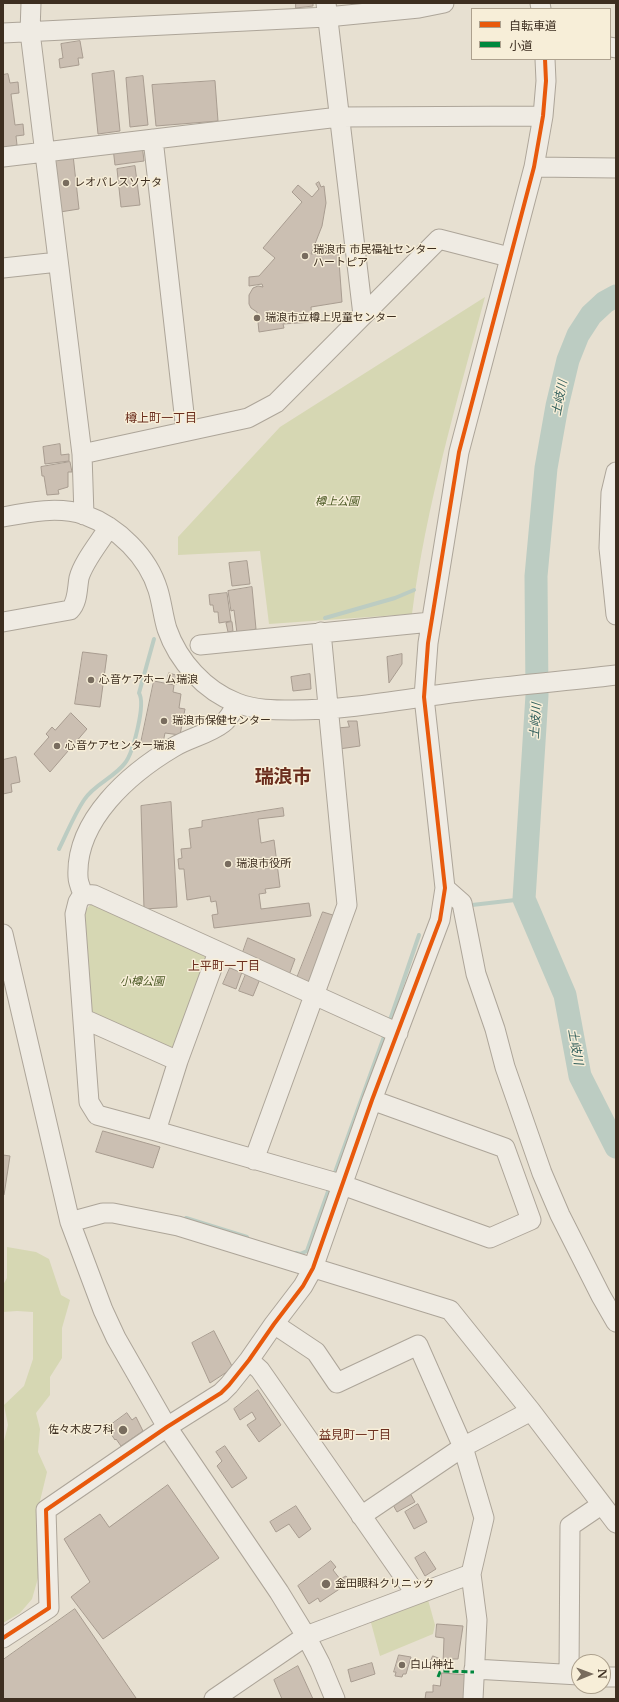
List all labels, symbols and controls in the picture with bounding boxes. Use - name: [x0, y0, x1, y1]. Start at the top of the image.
- legend: [471, 8, 611, 60]
- text: 自転車道: [509, 18, 557, 33]
- text: 小道: [509, 38, 533, 53]
- place label: レオパレスソナタ: [74, 176, 162, 190]
- marker: レオパレスソナタ: [61, 178, 71, 188]
- place label: 瑞浪市 市民福祉センター ハートピア: [313, 243, 437, 269]
- marker: 瑞浪市 市民福祉センター ハートピア: [300, 251, 310, 261]
- place label: 瑞浪市立樽上児童センター: [265, 311, 397, 325]
- marker: 瑞浪市立樽上児童センター: [252, 313, 262, 323]
- water label: 土岐川: [549, 379, 571, 417]
- district label: 樽上町一丁目: [125, 412, 197, 426]
- park label: 樽上公園: [315, 495, 359, 509]
- place label: 心音ケアホーム瑞浪: [99, 673, 198, 687]
- marker: 心音ケアホーム瑞浪: [86, 675, 96, 685]
- water label: 土岐川: [528, 703, 544, 739]
- place label: 瑞浪市保健センター: [172, 714, 271, 728]
- marker: 瑞浪市保健センター: [159, 716, 169, 726]
- place label: 心音ケアセンター瑞浪: [65, 739, 175, 753]
- marker: 心音ケアセンター瑞浪: [52, 741, 62, 751]
- district label: 瑞浪市: [255, 767, 311, 789]
- place label: 瑞浪市役所: [236, 857, 291, 871]
- marker: 瑞浪市役所: [223, 859, 233, 869]
- district label: 上平町一丁目: [188, 960, 260, 974]
- park label: 小樽公園: [120, 975, 164, 989]
- water label: 土岐川: [565, 1028, 585, 1066]
- place label: 佐々木皮フ科: [48, 1423, 114, 1437]
- marker: 佐々木皮フ科: [117, 1424, 129, 1436]
- district label: 益見町一丁目: [319, 1429, 391, 1443]
- place label: 金田眼科クリニック: [335, 1577, 434, 1591]
- marker: 金田眼科クリニック: [320, 1578, 332, 1590]
- north arrow: [571, 1654, 611, 1694]
- place label: 白山神社: [410, 1658, 454, 1672]
- marker: 白山神社: [397, 1660, 407, 1670]
- text: N: [595, 1669, 609, 1679]

